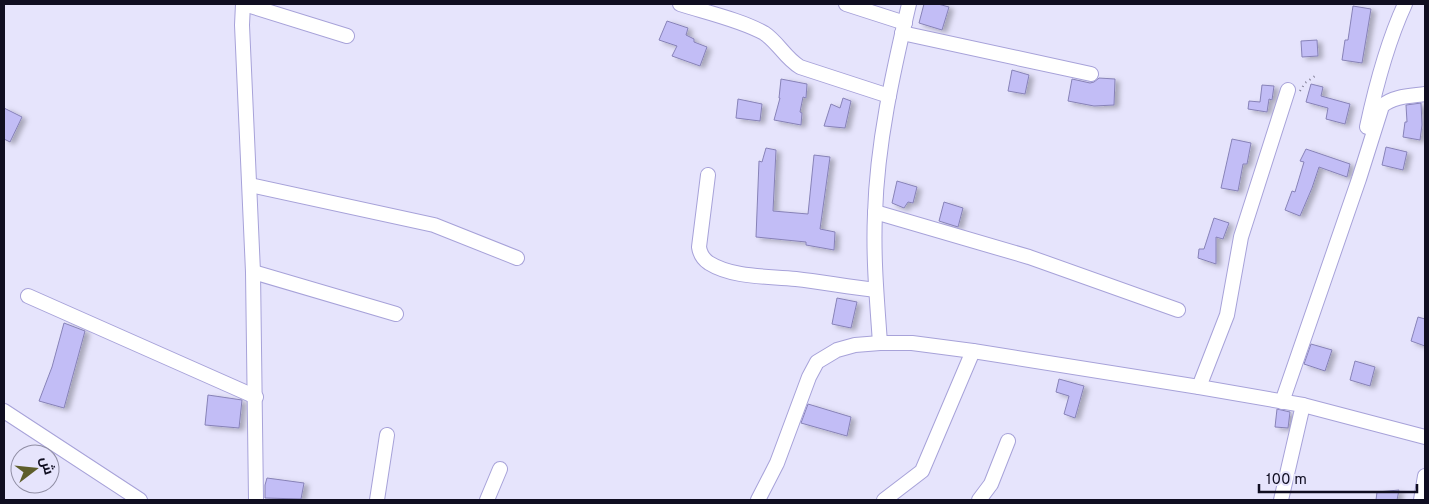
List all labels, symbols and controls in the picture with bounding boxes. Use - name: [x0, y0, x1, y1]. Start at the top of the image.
- north arrow: [10, 444, 60, 494]
- text: ش: [35, 455, 58, 477]
- scale bar: [1259, 462, 1416, 494]
- text: 100 m: [1266, 471, 1307, 490]

